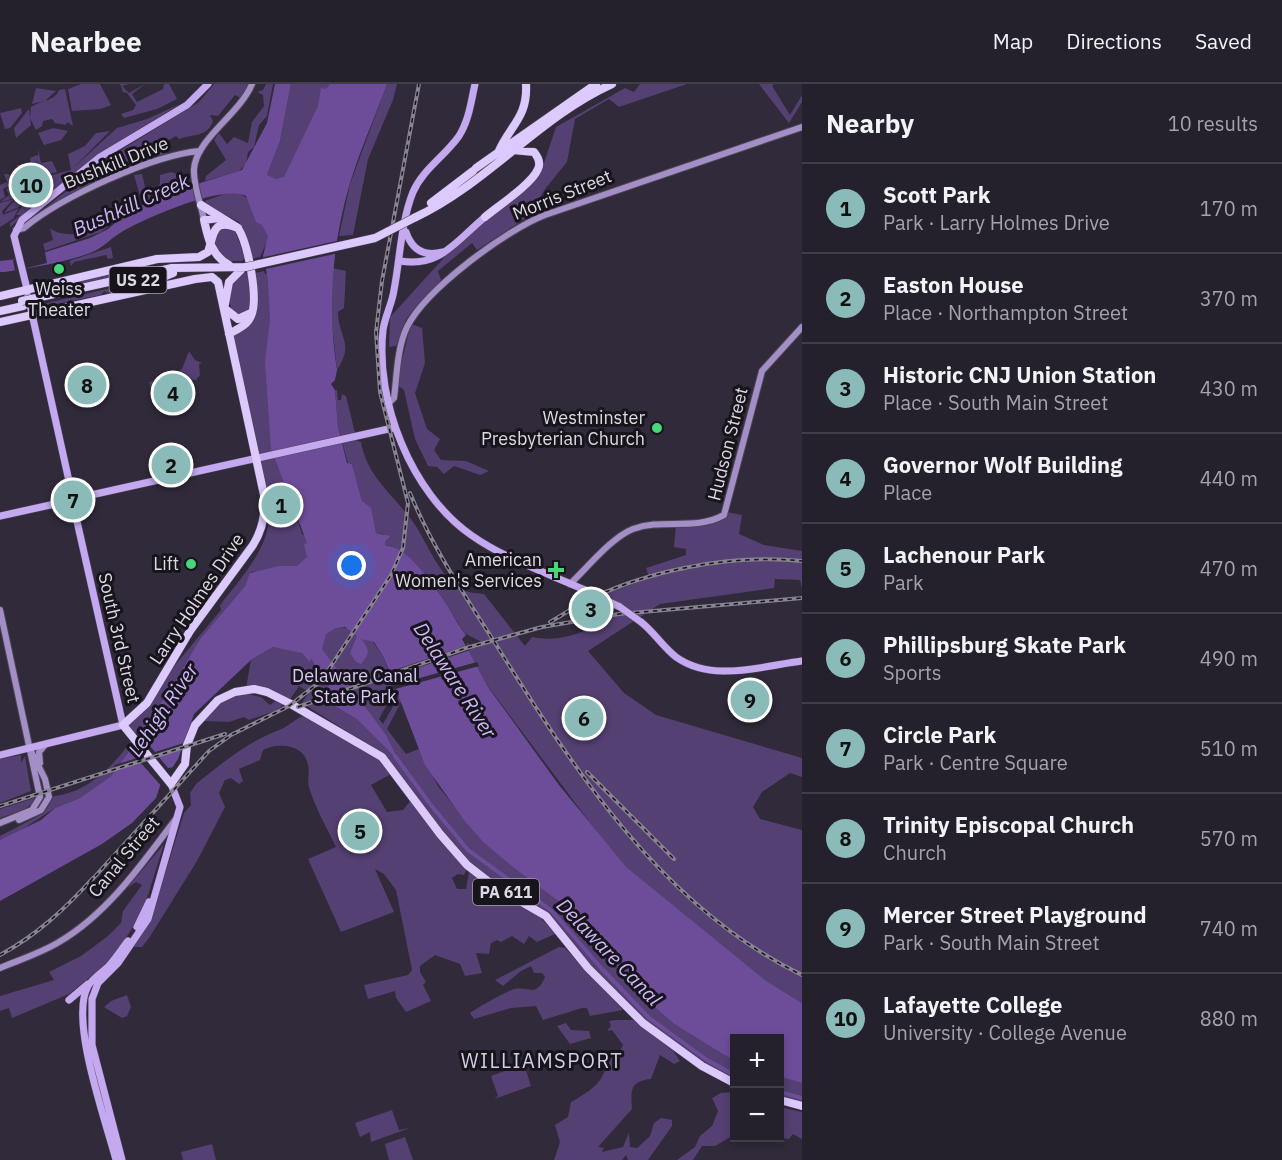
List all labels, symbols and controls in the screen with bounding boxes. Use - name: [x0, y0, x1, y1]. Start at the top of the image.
- text: Nearbee: [30, 23, 142, 60]
- text: Map: [993, 27, 1033, 55]
- text: Directions: [1066, 27, 1162, 55]
- text: Saved: [1195, 27, 1252, 55]
- text: Nearby: [826, 106, 914, 140]
- text: 10 results: [1168, 110, 1258, 137]
- street label: Bushkill Drive: [60, 131, 172, 194]
- pin: 10: [12, 162, 51, 208]
- street label: Morris Street: [509, 164, 615, 225]
- water label: Bushkill Creek: [68, 166, 194, 242]
- text: Scott Park: [883, 180, 990, 209]
- text: 1: [840, 195, 852, 222]
- text: 170 m: [1200, 195, 1258, 222]
- text: Park · Larry Holmes Drive: [883, 209, 1110, 236]
- marker: Weiss Theater: [52, 262, 66, 276]
- road number: US 22: [110, 267, 166, 293]
- text: Easton House: [883, 270, 1024, 299]
- place label: Weiss Theater: [28, 277, 91, 321]
- text: 2: [840, 285, 852, 312]
- text: 370 m: [1200, 285, 1258, 312]
- text: Place · Northampton Street: [883, 299, 1128, 326]
- text: Historic CNJ Union Station: [883, 360, 1156, 389]
- pin: 8: [68, 362, 106, 408]
- pin: 4: [154, 370, 192, 416]
- text: 3: [840, 375, 852, 402]
- text: 430 m: [1200, 375, 1258, 402]
- street label: Hudson Street: [702, 385, 753, 503]
- text: Place · South Main Street: [883, 389, 1108, 416]
- place label: Westminster Presbyterian Church: [481, 406, 645, 450]
- marker: Westminster Presbyterian Church: [650, 421, 664, 435]
- pin: 2: [152, 442, 190, 488]
- text: Governor Wolf Building: [883, 450, 1122, 479]
- text: 4: [840, 465, 852, 492]
- text: 440 m: [1200, 465, 1258, 492]
- pin: 7: [54, 478, 92, 522]
- text: Place: [883, 479, 932, 506]
- pin: 1: [262, 482, 300, 528]
- street label: Larry Holmes Drive: [144, 529, 249, 669]
- text: Lachenour Park: [883, 540, 1045, 569]
- place label: American Women's Services: [395, 548, 542, 592]
- your location: [337, 551, 366, 580]
- place label: Lift: [153, 552, 179, 575]
- text: 5: [840, 555, 852, 582]
- text: 470 m: [1200, 555, 1258, 582]
- marker: Lift: [184, 557, 198, 571]
- marker: American Women's Services: [547, 561, 565, 579]
- text: Park: [883, 569, 923, 596]
- street label: South 3rd Street: [93, 571, 146, 705]
- pin: 3: [572, 586, 610, 632]
- water label: Delaware River: [408, 617, 503, 744]
- text: Phillipsburg Skate Park: [883, 630, 1126, 659]
- text: 6: [840, 645, 852, 672]
- text: 490 m: [1200, 645, 1258, 672]
- water label: Lehigh River: [121, 657, 204, 762]
- text: Sports: [883, 659, 942, 686]
- park label: Delaware Canal State Park: [292, 664, 418, 708]
- pin: 9: [730, 678, 770, 722]
- pin: 6: [564, 696, 604, 740]
- text: Circle Park: [883, 720, 996, 749]
- text: 7: [840, 735, 852, 762]
- text: 510 m: [1200, 735, 1258, 762]
- text: Park · Centre Square: [883, 749, 1068, 776]
- pin: 5: [340, 808, 380, 854]
- text: Trinity Episcopal Church: [883, 810, 1134, 839]
- street label: Canal Street: [83, 811, 164, 902]
- text: 8: [840, 825, 852, 852]
- text: 570 m: [1200, 825, 1258, 852]
- text: Church: [883, 839, 947, 866]
- road number: PA 611: [473, 879, 539, 905]
- water label: Delaware Canal: [551, 892, 668, 1012]
- text: Mercer Street Playground: [883, 900, 1147, 929]
- text: 9: [840, 915, 852, 942]
- text: 740 m: [1200, 915, 1258, 942]
- text: Park · South Main Street: [883, 929, 1100, 956]
- text: Lafayette College: [883, 990, 1062, 1019]
- text: 10: [834, 1005, 858, 1032]
- text: 880 m: [1200, 1005, 1258, 1032]
- text: University · College Avenue: [883, 1019, 1127, 1046]
- map controls: [730, 1034, 784, 1142]
- button: +: [730, 1034, 784, 1088]
- district label: WILLIAMSPORT: [461, 1047, 623, 1074]
- button: −: [730, 1088, 784, 1142]

